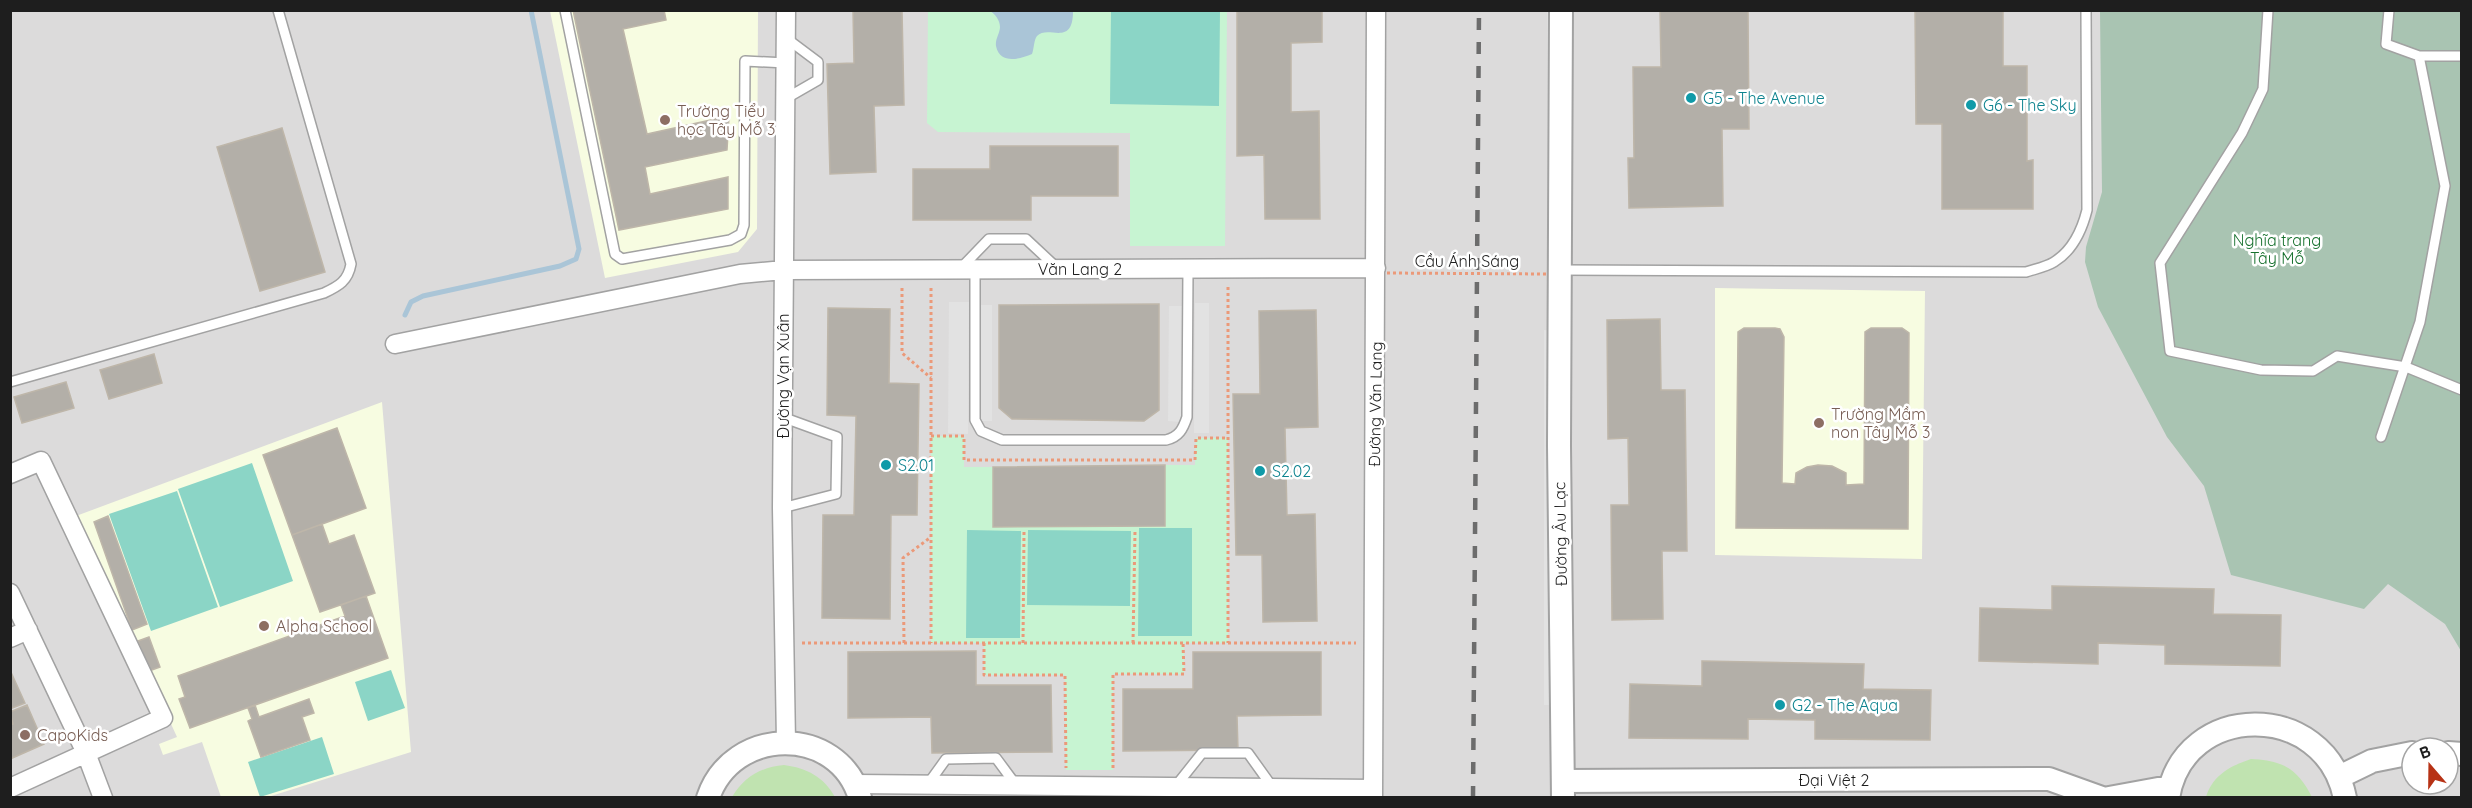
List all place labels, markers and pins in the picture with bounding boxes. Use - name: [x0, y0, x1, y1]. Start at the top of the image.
- place label: G5 - The Avenue: [1703, 88, 1825, 108]
- marker: G5 - The Avenue: [1684, 91, 1698, 105]
- place label: G6 - The Sky: [1983, 95, 2077, 115]
- marker: G6 - The Sky: [1964, 98, 1978, 112]
- place label: Trường Tiểu học Tây Mỗ 3: [677, 101, 775, 139]
- marker: Trường Tiểu học Tây Mỗ 3: [658, 113, 672, 127]
- place label: Trường Mầm non Tây Mỗ 3: [1831, 404, 1930, 442]
- marker: Trường Mầm non Tây Mỗ 3: [1812, 416, 1826, 430]
- place label: S2.01: [898, 455, 934, 475]
- marker: S2.01: [879, 458, 893, 472]
- place label: S2.02: [1272, 461, 1311, 481]
- marker: S2.02: [1253, 464, 1267, 478]
- place label: Alpha School: [276, 616, 372, 636]
- marker: Alpha School: [257, 619, 271, 633]
- place label: G2 - The Aqua: [1792, 695, 1898, 715]
- marker: G2 - The Aqua: [1773, 698, 1787, 712]
- place label: CapoKids: [37, 725, 108, 745]
- marker: CapoKids: [18, 728, 32, 742]

